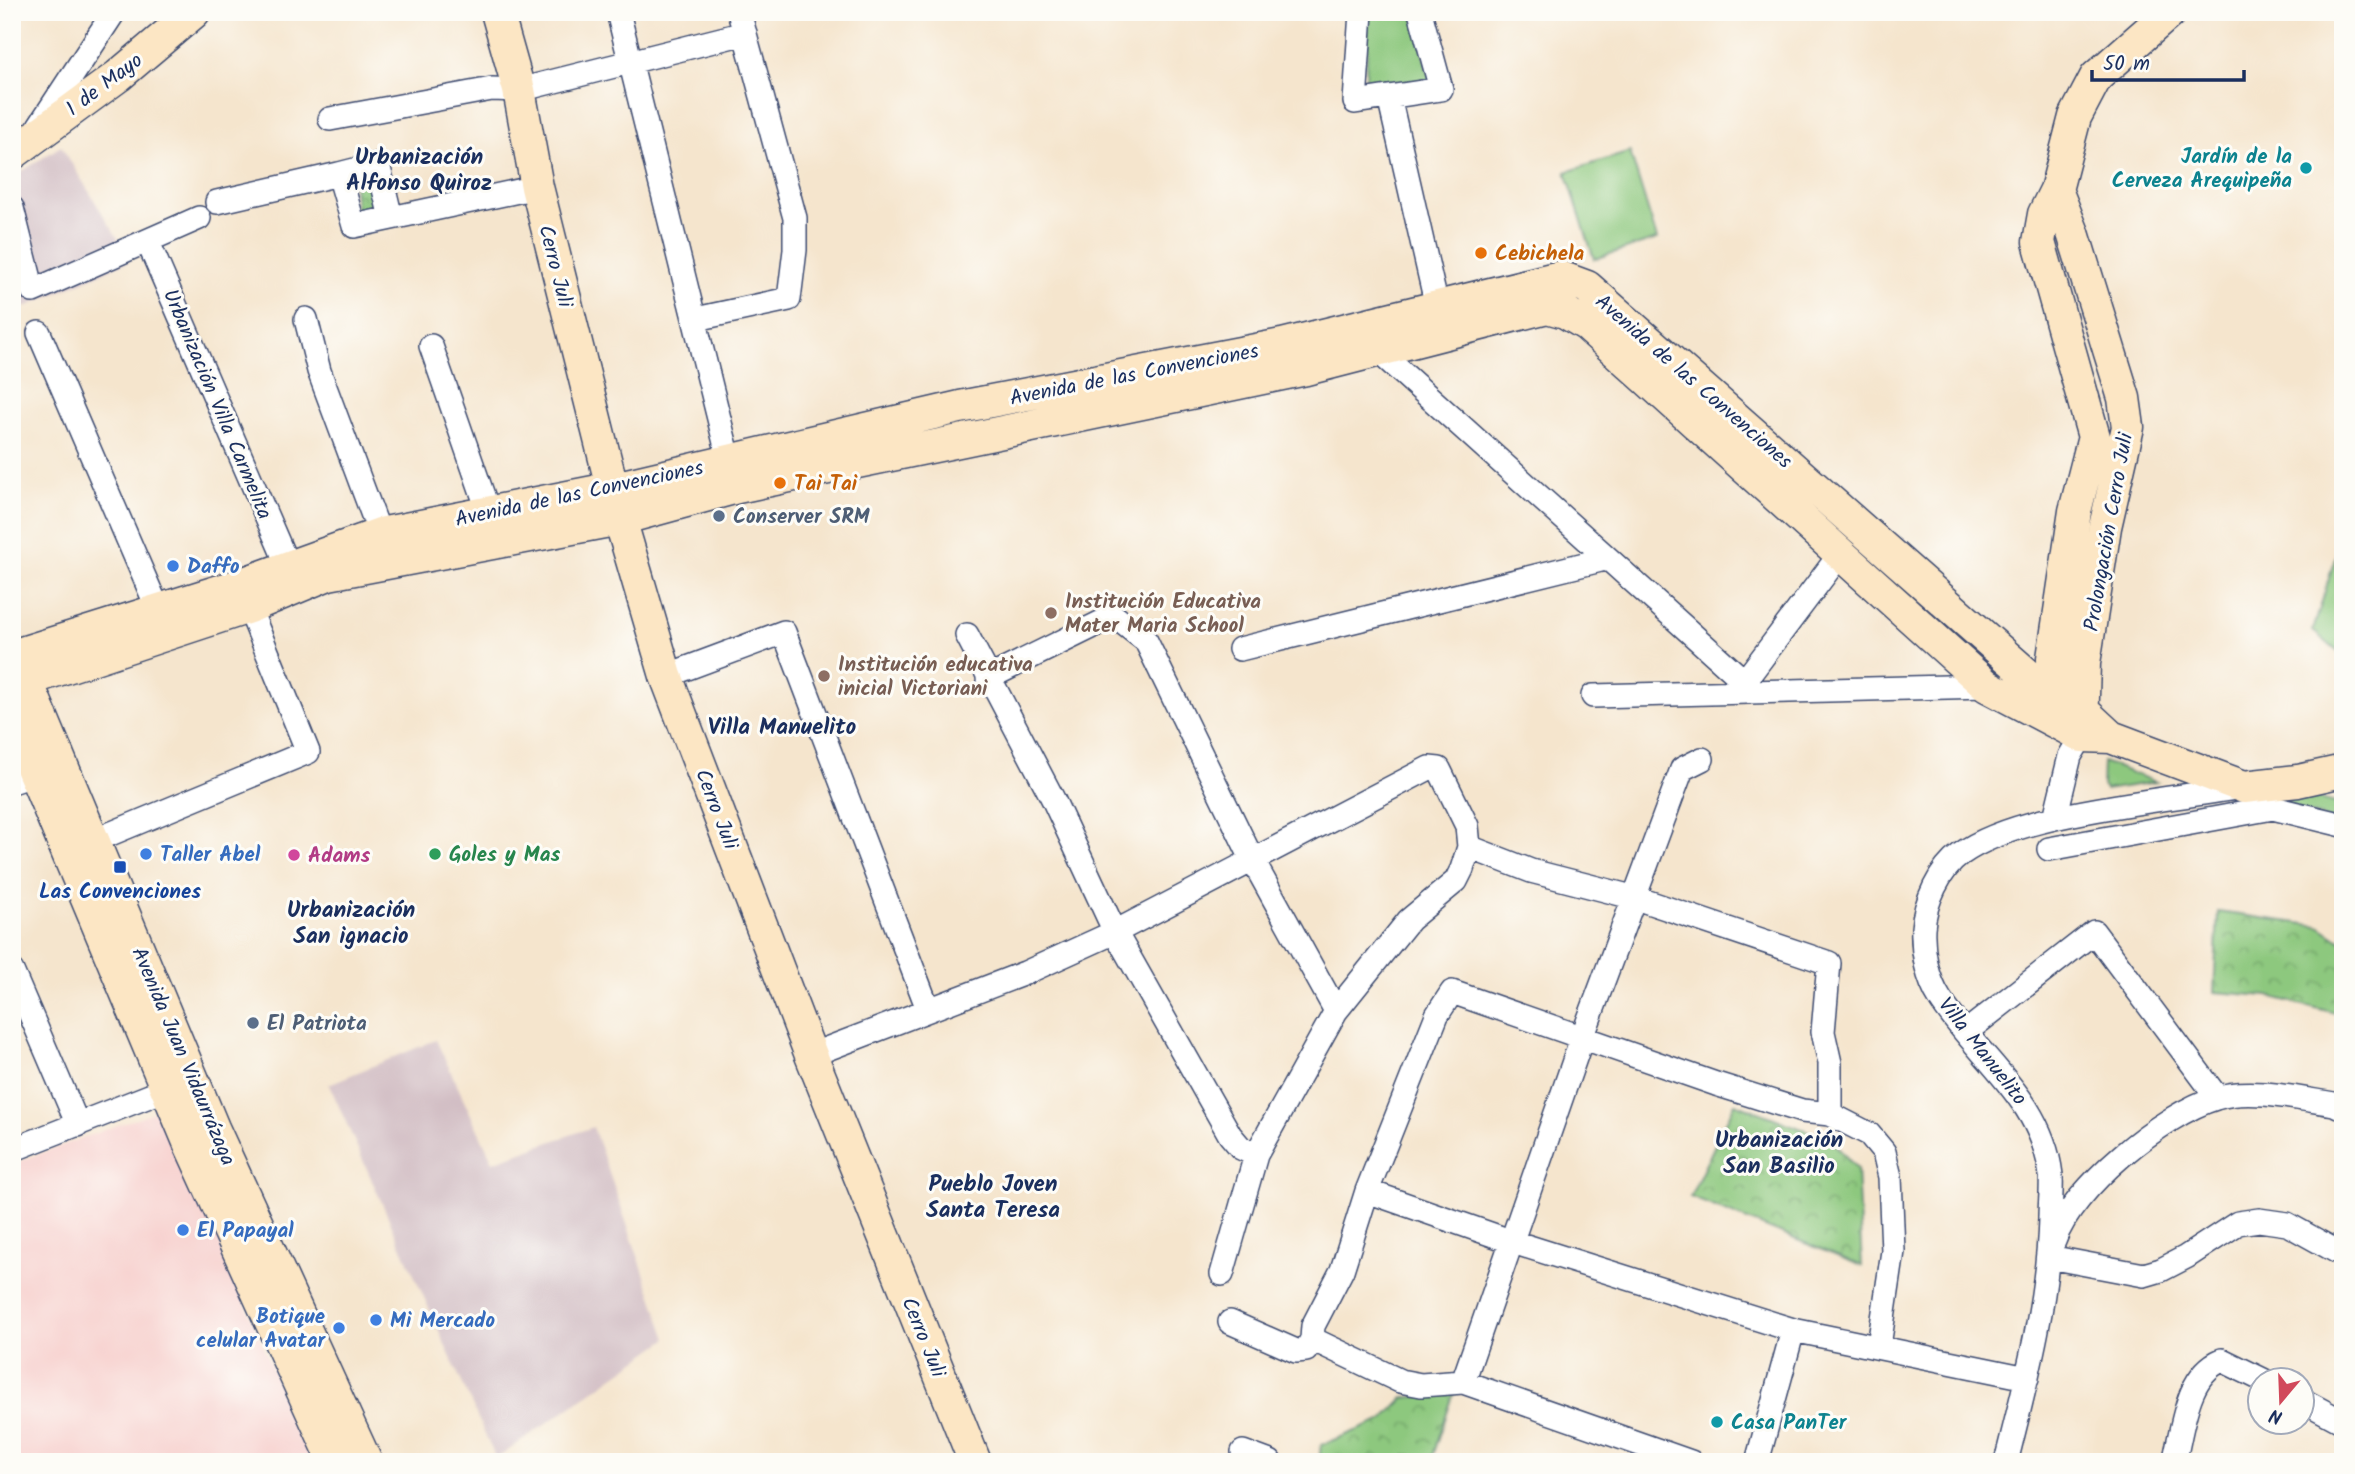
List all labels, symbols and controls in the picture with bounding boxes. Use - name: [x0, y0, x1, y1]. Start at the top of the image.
- scale bar: [2092, 38, 2245, 82]
- street label: 1 de Mayo: [59, 45, 150, 125]
- text: 50 m: [2103, 48, 2150, 81]
- district label: Urbanización Alfonso Quiroz: [346, 140, 492, 202]
- place label: Jardín de la Cerveza Arequipeña: [2112, 141, 2292, 198]
- marker: Jardín de la Cerveza Arequipeña: [2298, 160, 2314, 176]
- street label: Cerro Juli: [528, 222, 581, 312]
- place label: Cebichela: [1495, 238, 1584, 271]
- marker: Cebichela: [1473, 245, 1489, 261]
- street label: Urbanización Villa Carmelita: [153, 284, 280, 525]
- street label: Avenida de las Convenciones: [1587, 287, 1799, 478]
- street label: Avenida de las Convenciones: [1007, 335, 1262, 416]
- street label: Prolongación Cerro Juli: [2076, 429, 2143, 634]
- street label: Avenida de las Convenciones: [452, 452, 707, 537]
- place label: Tai Tai: [794, 468, 858, 501]
- marker: Tai Tai: [772, 475, 788, 491]
- place label: Conserver SRM: [733, 501, 870, 534]
- marker: Conserver SRM: [711, 508, 727, 524]
- place label: Daffo: [187, 551, 240, 584]
- marker: Daffo: [165, 558, 181, 574]
- place label: Institución Educativa Mater Maria School: [1065, 586, 1261, 643]
- marker: Institución Educativa Mater Maria School: [1043, 605, 1059, 621]
- place label: Institución educativa inicial Victoriani: [838, 649, 1033, 706]
- marker: Institución educativa inicial Victoriani: [816, 668, 832, 684]
- district label: Villa Manuelito: [708, 710, 856, 746]
- street label: Cerro Juli: [685, 764, 746, 856]
- place label: Taller Abel: [160, 839, 261, 872]
- place label: Goles y Mas: [449, 839, 560, 872]
- place label: Adams: [308, 840, 370, 873]
- marker: Taller Abel: [138, 846, 154, 862]
- marker: Goles y Mas: [427, 846, 443, 862]
- marker: Adams: [286, 847, 302, 863]
- marker: Las Convenciones: [112, 859, 128, 875]
- place label: Las Convenciones: [39, 876, 201, 909]
- district label: Urbanización San ignacio: [287, 893, 416, 955]
- street label: Avenida Juan Vidaurrázaga: [122, 942, 244, 1171]
- street label: Villa Manuelito: [1929, 991, 2035, 1113]
- place label: El Patriota: [267, 1008, 367, 1041]
- marker: El Patriota: [245, 1015, 261, 1031]
- district label: Urbanización San Basilio: [1715, 1123, 1844, 1185]
- district label: Pueblo Joven Santa Teresa: [926, 1167, 1060, 1229]
- place label: El Papayal: [197, 1215, 294, 1248]
- marker: El Papayal: [175, 1222, 191, 1238]
- street label: Cerro Juli: [892, 1292, 954, 1384]
- place label: Botique celular Avatar: [196, 1301, 326, 1358]
- place label: Mi Mercado: [390, 1305, 495, 1338]
- marker: Mi Mercado: [368, 1312, 384, 1328]
- marker: Botique celular Avatar: [331, 1320, 347, 1336]
- north arrow: [2246, 1366, 2316, 1436]
- text: N: [2266, 1399, 2287, 1431]
- place label: Casa PanTer: [1731, 1407, 1848, 1440]
- marker: Casa PanTer: [1709, 1414, 1725, 1430]

